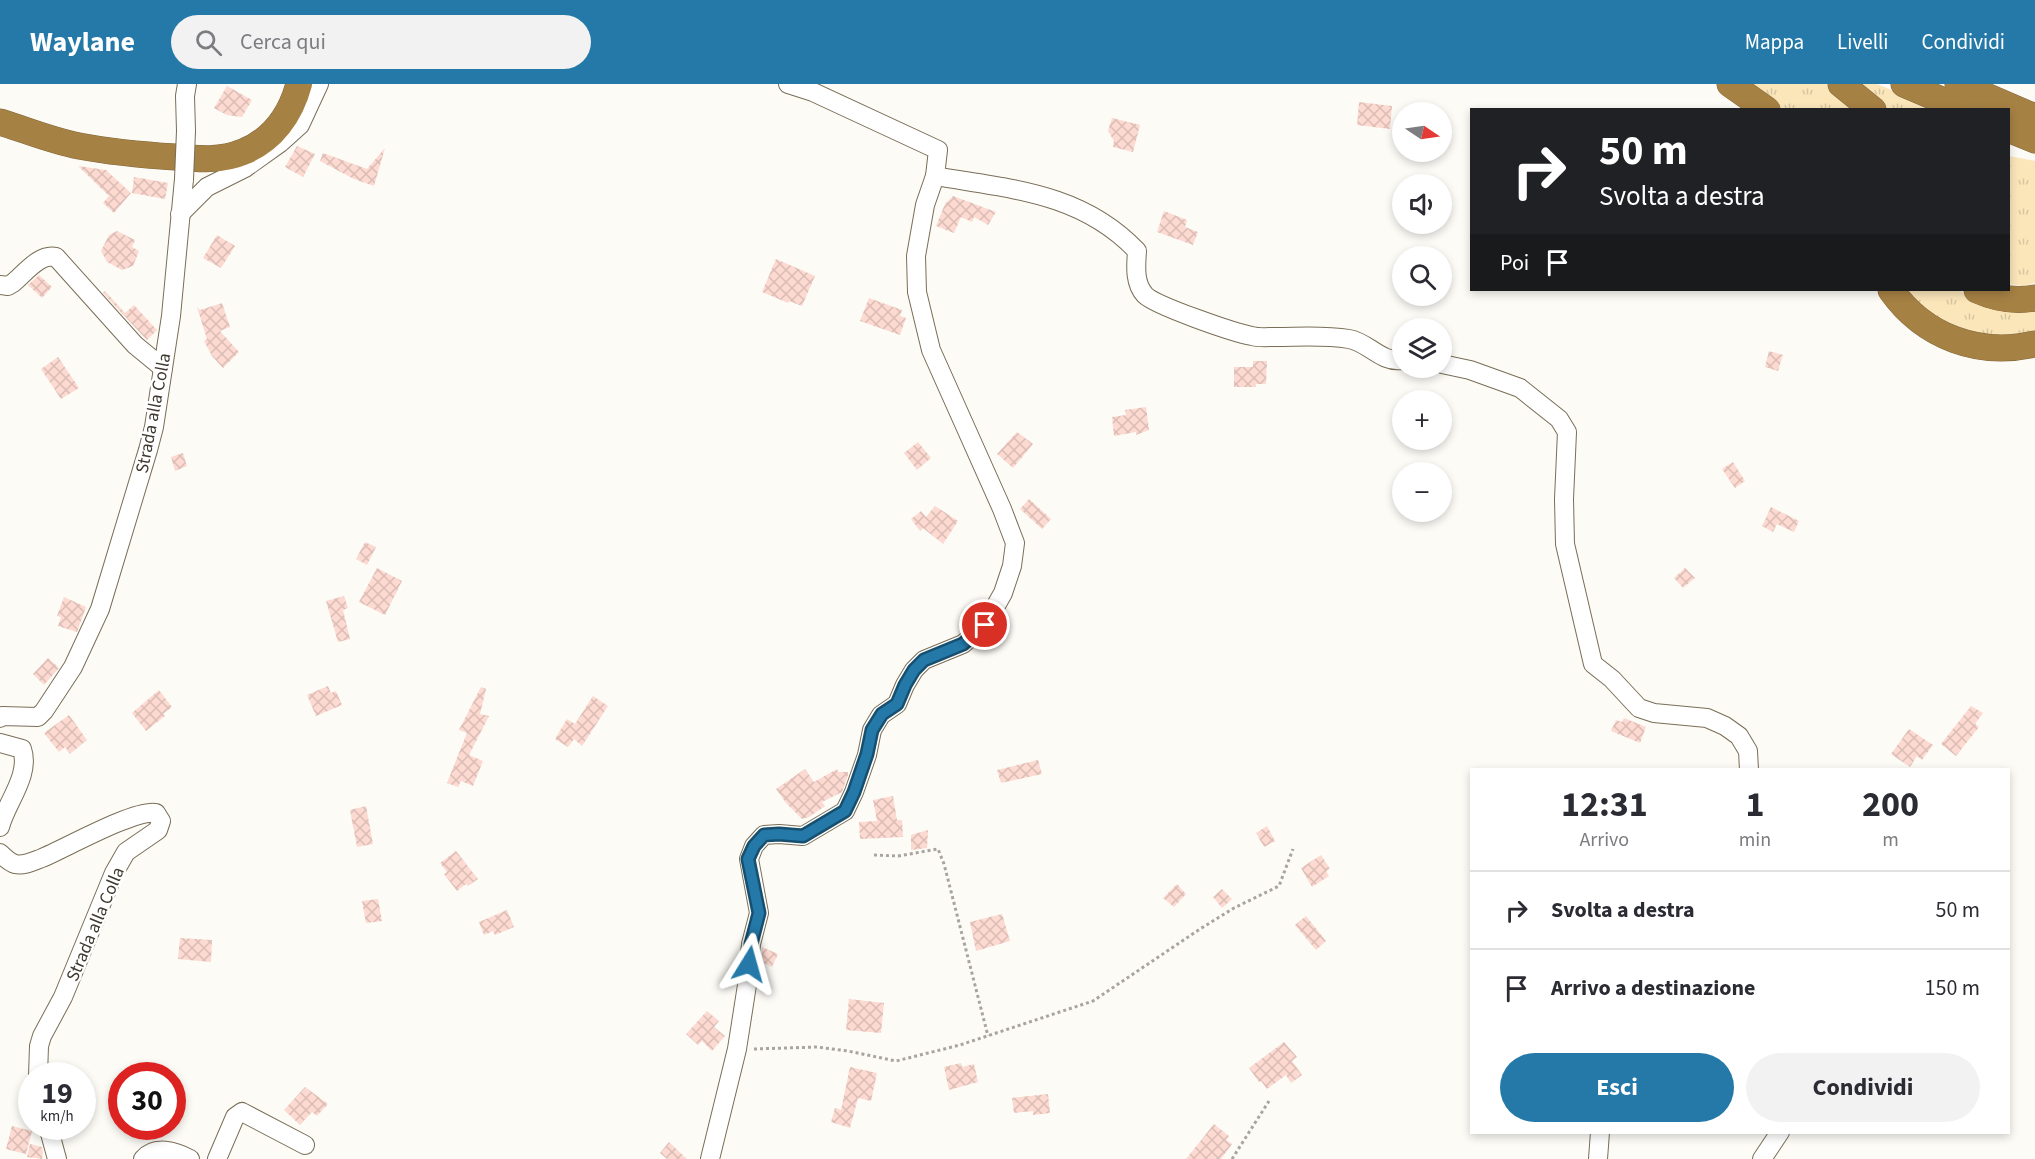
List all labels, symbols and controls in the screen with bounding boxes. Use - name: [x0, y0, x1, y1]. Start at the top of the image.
- search box: [171, 15, 591, 69]
- text: Waylane: [30, 22, 135, 62]
- icon: search: [192, 26, 225, 59]
- text: Cerca qui: [240, 26, 326, 58]
- text: Mappa: [1745, 27, 1804, 57]
- text: Livelli: [1837, 27, 1889, 57]
- text: Condividi: [1922, 27, 2005, 57]
- north arrow: [1392, 102, 1452, 162]
- map controls: [1392, 102, 1452, 522]
- text: 50 m: [1599, 121, 1688, 181]
- icon: right: [1500, 132, 1578, 210]
- button: sound: [1392, 174, 1452, 234]
- text: Svolta a destra: [1599, 177, 1765, 216]
- button: search: [1392, 246, 1452, 306]
- icon: arrive: [1541, 246, 1574, 279]
- text: Poi: [1500, 247, 1529, 279]
- button: layers: [1392, 318, 1452, 378]
- street label: Strada alla Colla: [130, 351, 177, 475]
- button: +: [1392, 390, 1452, 450]
- button: −: [1392, 462, 1452, 522]
- pin: [959, 599, 1010, 650]
- icon: arrive: [968, 608, 1001, 641]
- text: 12:31: [1561, 779, 1648, 830]
- text: 1: [1745, 779, 1764, 830]
- text: 200: [1862, 779, 1919, 830]
- text: Arrivo: [1579, 826, 1629, 854]
- text: min: [1739, 826, 1771, 854]
- text: m: [1882, 826, 1899, 854]
- street label: Strada alla Colla: [60, 863, 131, 985]
- icon: right: [1500, 894, 1533, 927]
- text: Svolta a destra: [1551, 894, 1695, 926]
- text: 50 m: [1935, 894, 1980, 926]
- position arrow: [717, 932, 781, 996]
- icon: arrive: [1500, 972, 1533, 1005]
- text: Arrivo a destinazione: [1551, 972, 1756, 1004]
- text: 150 m: [1925, 972, 1980, 1004]
- button: Esci: [1500, 1053, 1734, 1122]
- button: Condividi: [1746, 1053, 1980, 1122]
- speed limit sign: 30: [108, 1062, 186, 1140]
- text: 19: [41, 1072, 73, 1115]
- text: km/h: [40, 1106, 74, 1127]

